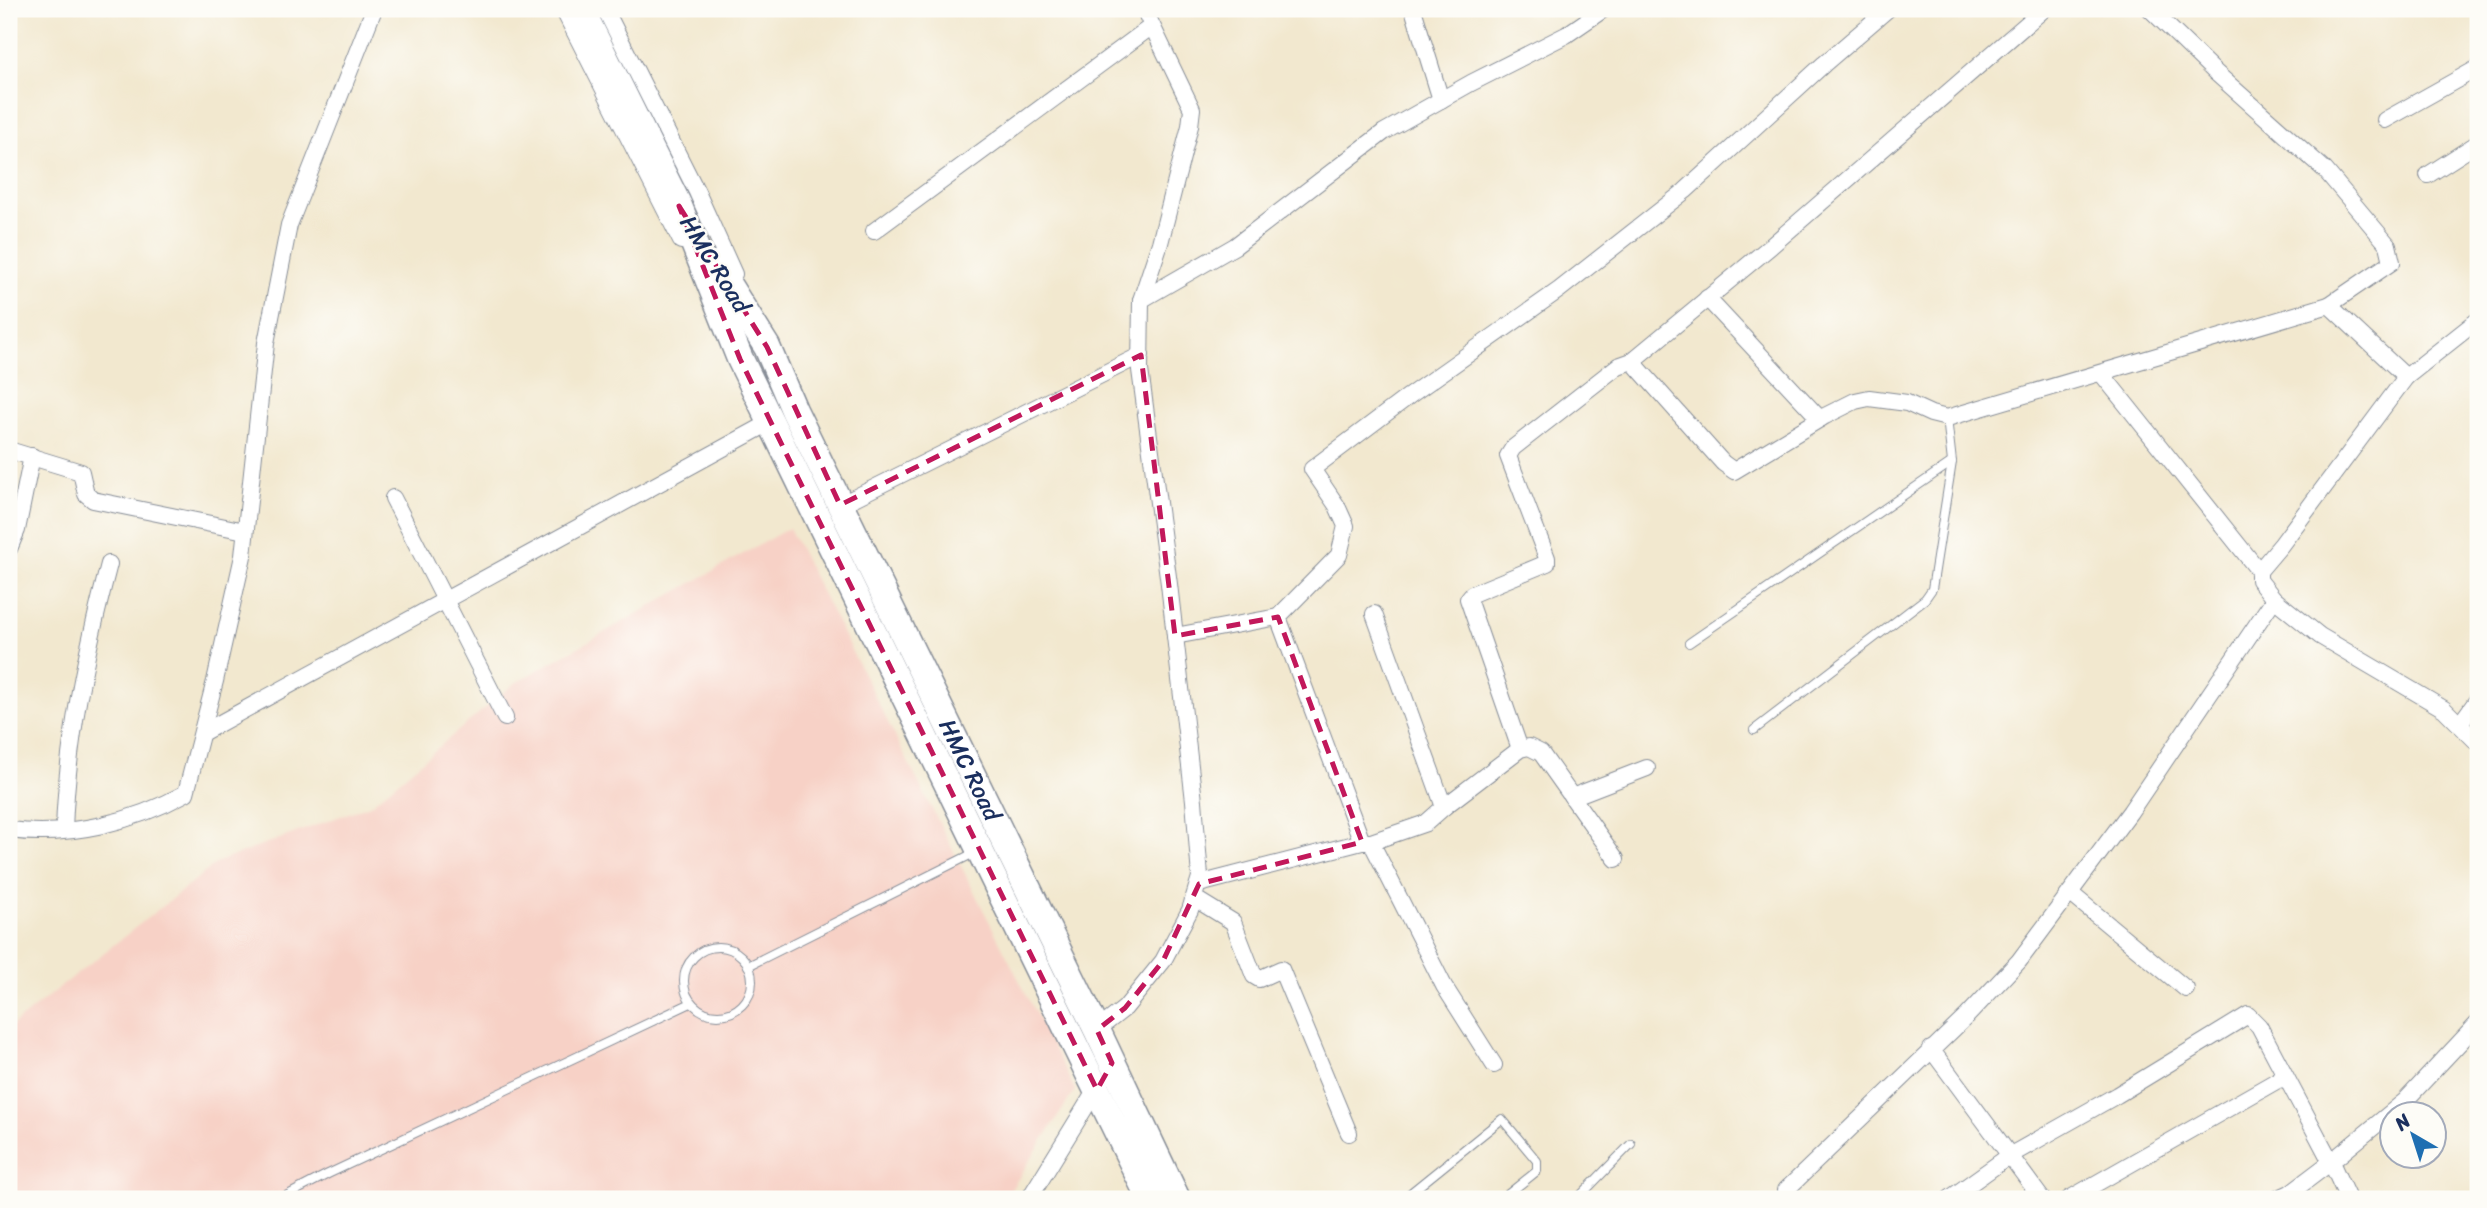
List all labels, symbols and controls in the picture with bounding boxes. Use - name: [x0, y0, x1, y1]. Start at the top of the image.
- street label: HMC Road: [668, 206, 763, 324]
- street label: HMC Road: [927, 711, 1014, 830]
- north arrow: [2378, 1100, 2448, 1170]
- text: N: [2386, 1105, 2419, 1140]

